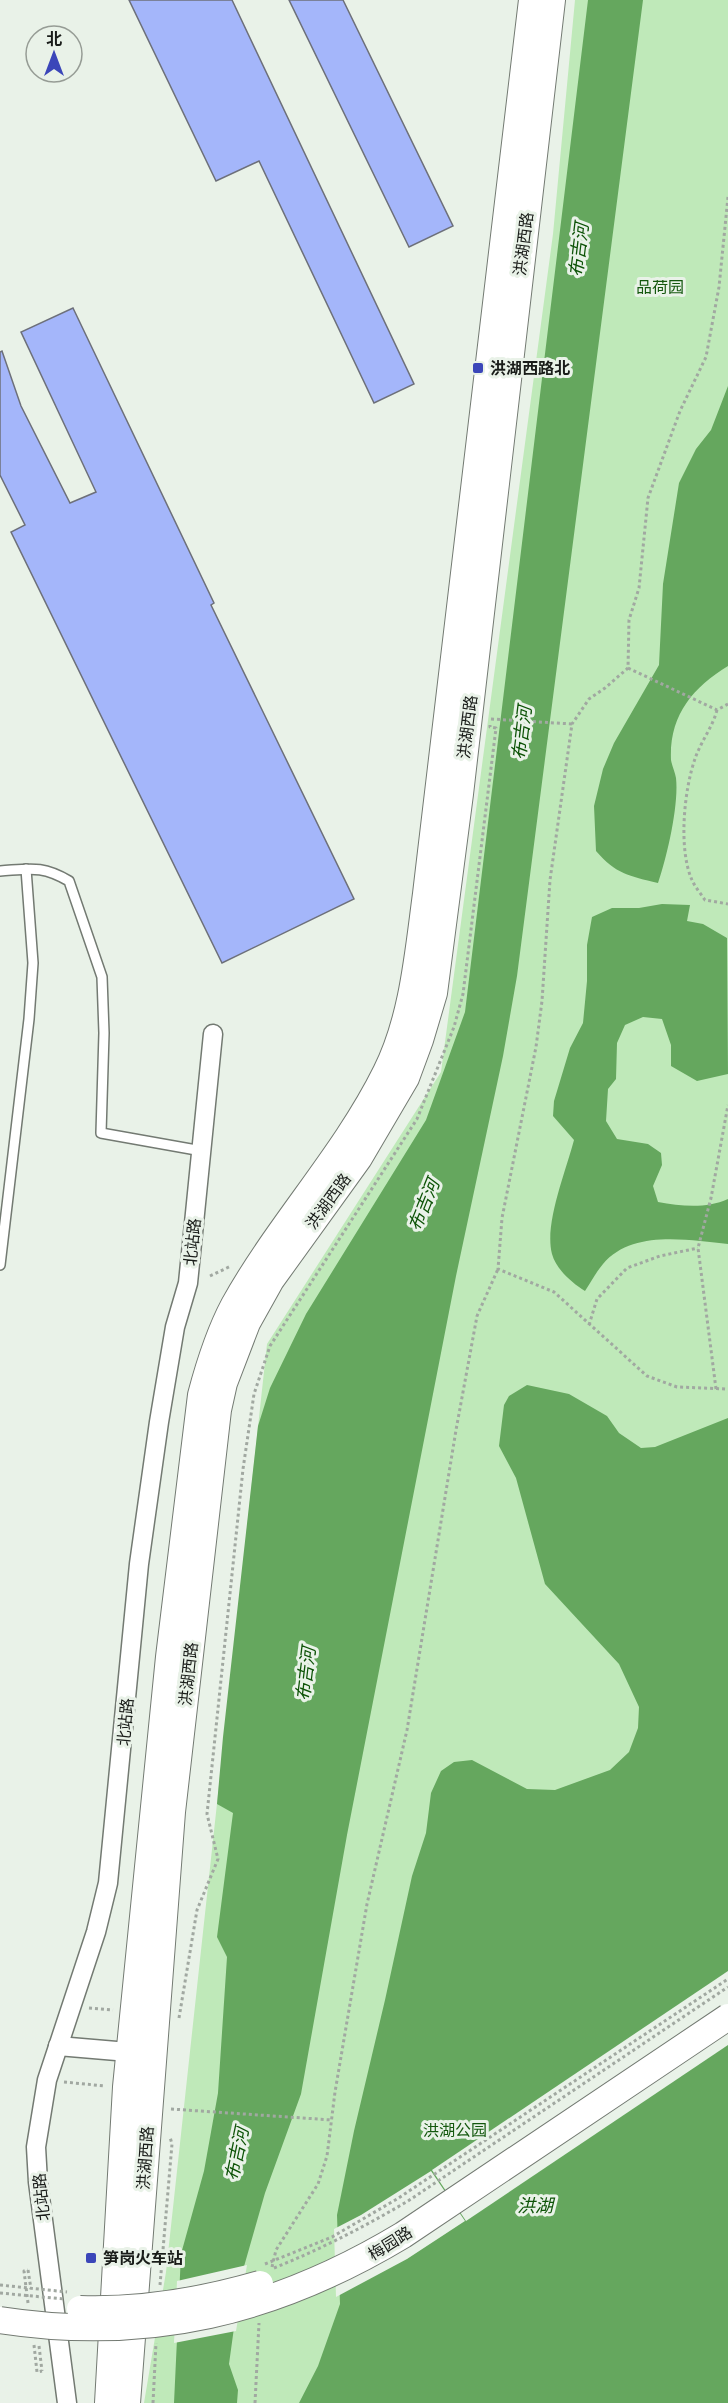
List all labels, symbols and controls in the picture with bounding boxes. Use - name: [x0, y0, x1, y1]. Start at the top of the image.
- north arrow: [24, 24, 84, 84]
- text: 北: [46, 28, 62, 50]
- street label: 洪湖西路: [508, 211, 538, 277]
- water label: 布吉河: [563, 219, 594, 278]
- park label: 品荷园: [636, 276, 684, 298]
- place label: 洪湖西路北: [490, 357, 570, 379]
- marker: 洪湖西路北: [471, 361, 485, 375]
- street label: 洪湖西路: [452, 694, 482, 760]
- water label: 布吉河: [506, 702, 537, 761]
- street label: 洪湖西路: [300, 1169, 356, 1233]
- water label: 布吉河: [402, 1172, 445, 1234]
- street label: 北站路: [179, 1217, 205, 1267]
- street label: 洪湖西路: [174, 1641, 202, 1707]
- water label: 布吉河: [290, 1643, 321, 1702]
- street label: 北站路: [112, 1697, 138, 1747]
- park label: 洪湖公园: [423, 2119, 487, 2141]
- water label: 布吉河: [219, 2122, 254, 2183]
- street label: 洪湖西路: [132, 2125, 158, 2191]
- street label: 北站路: [28, 2172, 54, 2222]
- water label: 洪湖: [517, 2193, 556, 2217]
- street label: 梅园路: [364, 2221, 416, 2265]
- place label: 笋岗火车站: [103, 2247, 183, 2269]
- marker: 笋岗火车站: [84, 2251, 98, 2265]

